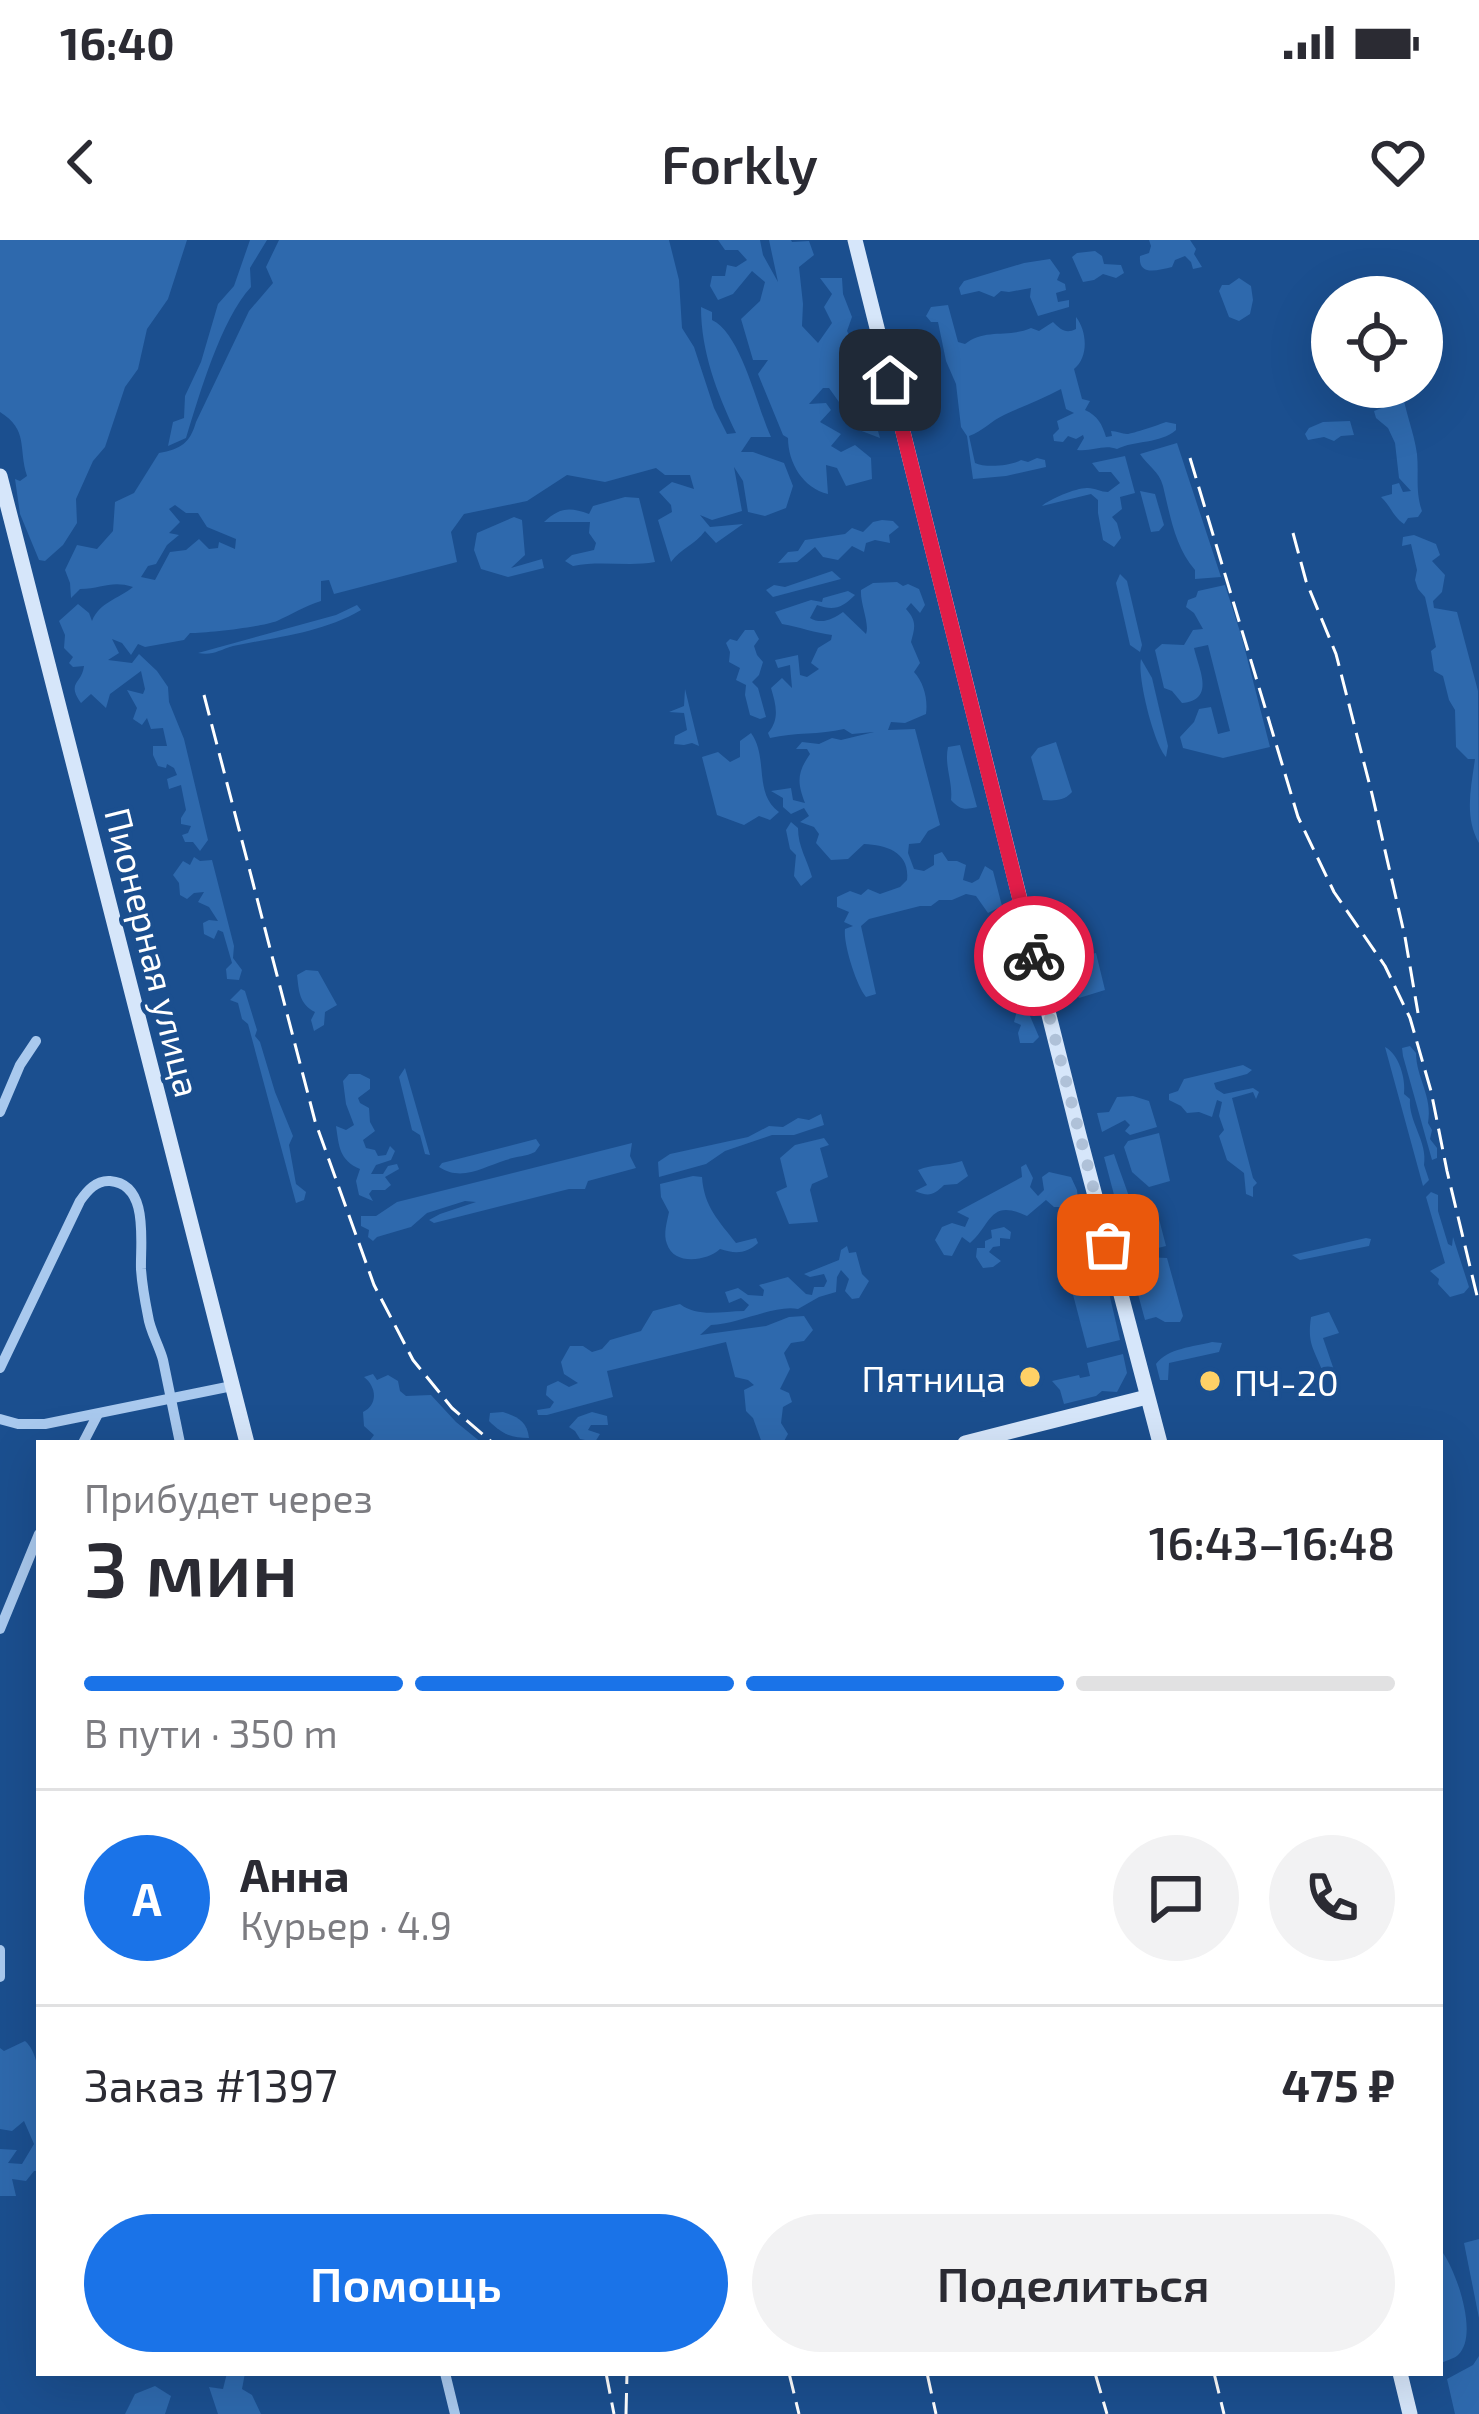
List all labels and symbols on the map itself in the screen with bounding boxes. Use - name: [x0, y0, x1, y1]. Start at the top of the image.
- pin: [839, 329, 941, 431]
- street label: Пионерная улица: [96, 803, 211, 1101]
- courier: [974, 896, 1094, 1016]
- pin: [1057, 1194, 1159, 1296]
- place label: Пятница: [861, 1356, 1006, 1399]
- place label: ПЧ-20: [1234, 1360, 1339, 1403]
- marker: Пятница: [1017, 1364, 1043, 1390]
- marker: ПЧ-20: [1197, 1368, 1223, 1394]

